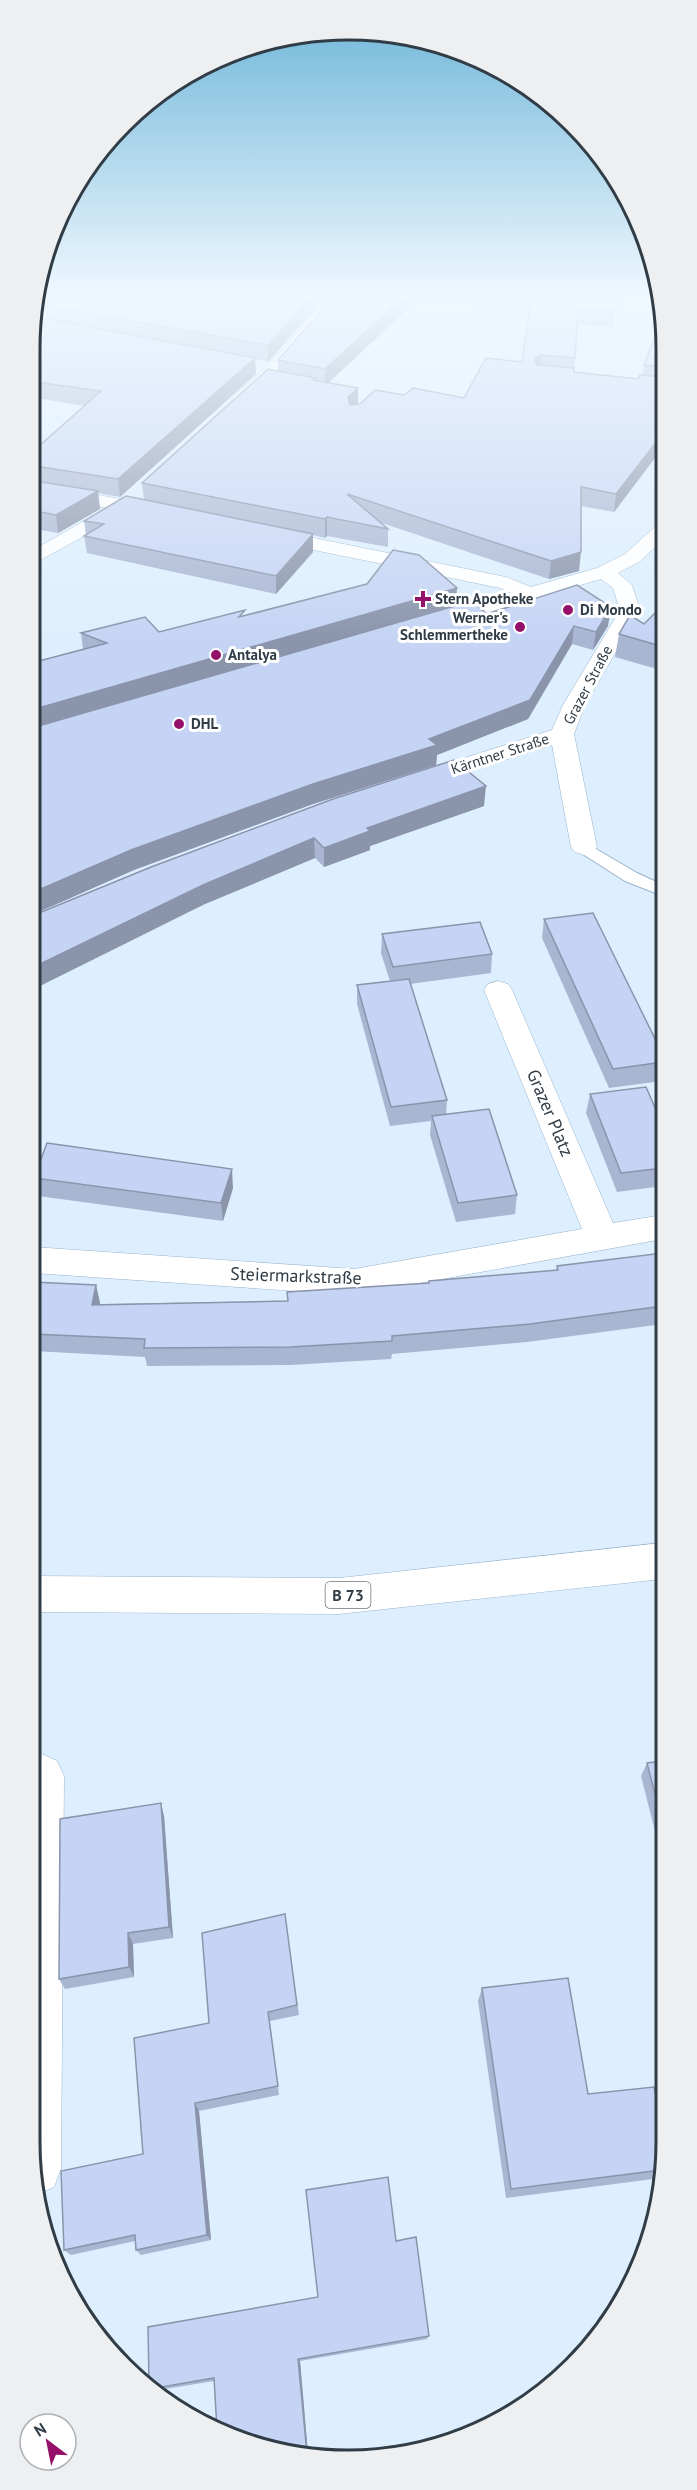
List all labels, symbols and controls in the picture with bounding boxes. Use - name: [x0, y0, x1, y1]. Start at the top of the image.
- place label: Stern Apotheke: [435, 589, 534, 608]
- marker: Stern Apotheke: [416, 592, 430, 606]
- place label: Di Mondo: [580, 600, 642, 619]
- marker: Di Mondo: [561, 603, 575, 617]
- place label: Werner's Schlemmertheke: [400, 608, 508, 644]
- marker: Werner's Schlemmertheke: [513, 620, 527, 634]
- street label: Grazer Straße: [559, 642, 616, 728]
- place label: Antalya: [228, 645, 277, 664]
- marker: Antalya: [209, 648, 223, 662]
- place label: DHL: [191, 714, 218, 733]
- marker: DHL: [172, 717, 186, 731]
- street label: Kärntner Straße: [448, 729, 551, 778]
- street label: Grazer Platz: [522, 1066, 579, 1160]
- street label: Steiermarkstraße: [230, 1262, 362, 1289]
- road number: B 73: [326, 1582, 370, 1608]
- north arrow: [18, 2412, 78, 2472]
- text: N: [30, 2418, 50, 2441]

